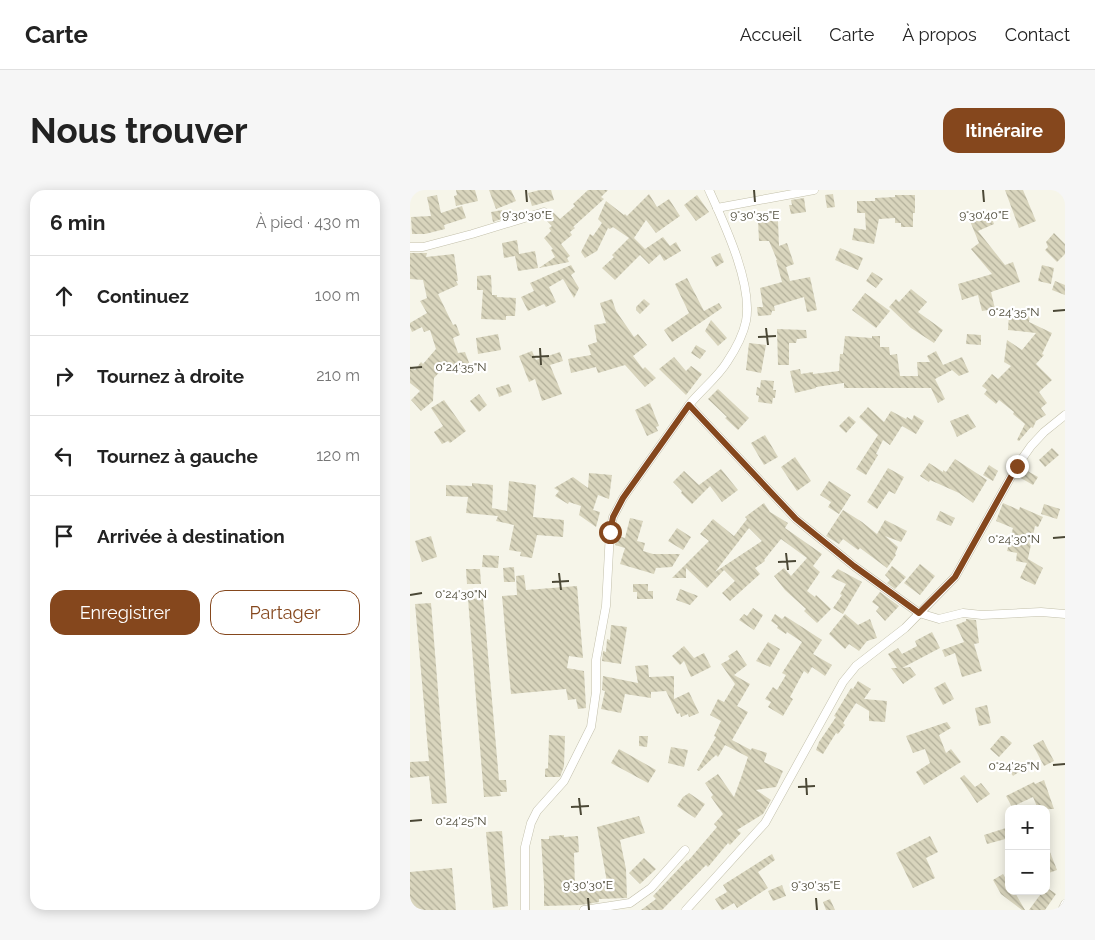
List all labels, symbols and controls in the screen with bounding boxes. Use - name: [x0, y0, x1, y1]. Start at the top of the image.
- text: Carte: [25, 20, 88, 49]
- text: Accueil: [740, 24, 801, 45]
- text: Carte: [829, 24, 874, 45]
- text: À propos: [902, 24, 977, 45]
- text: Contact: [1005, 24, 1070, 45]
- button: Itinéraire: [943, 108, 1065, 153]
- text: Nous trouver: [30, 110, 248, 151]
- text: 9°30'30"E: [502, 208, 552, 222]
- text: 9°30'35"E: [730, 208, 780, 222]
- text: 9°30'40"E: [959, 208, 1009, 222]
- text: 6 min: [50, 210, 105, 235]
- text: À pied · 430 m: [256, 213, 360, 232]
- icon: ahead: [50, 282, 78, 310]
- text: Continuez: [97, 285, 189, 307]
- text: 100 m: [315, 286, 360, 305]
- text: 0°24'35"N: [988, 305, 1040, 319]
- text: 0°24'35"N: [435, 360, 487, 374]
- icon: right: [50, 362, 78, 390]
- text: Tournez à droite: [97, 365, 244, 387]
- text: 210 m: [316, 366, 360, 385]
- icon: left: [50, 442, 78, 470]
- text: Tournez à gauche: [97, 445, 258, 467]
- text: 120 m: [316, 446, 360, 465]
- route end: [1006, 455, 1029, 478]
- route start: [599, 521, 622, 544]
- icon: arrive: [50, 522, 78, 550]
- text: Arrivée à destination: [97, 525, 285, 547]
- text: 0°24'30"N: [988, 532, 1040, 546]
- text: 0°24'30"N: [435, 587, 487, 601]
- button: Enregistrer: [50, 590, 200, 635]
- button: Partager: [210, 590, 360, 635]
- text: 0°24'25"N: [989, 759, 1039, 773]
- map controls: [1005, 805, 1050, 895]
- button: +: [1005, 805, 1050, 850]
- text: 0°24'25"N: [436, 814, 486, 828]
- button: −: [1005, 850, 1050, 895]
- text: 9°30'30"E: [563, 878, 613, 892]
- text: 9°30'35"E: [791, 878, 841, 892]

